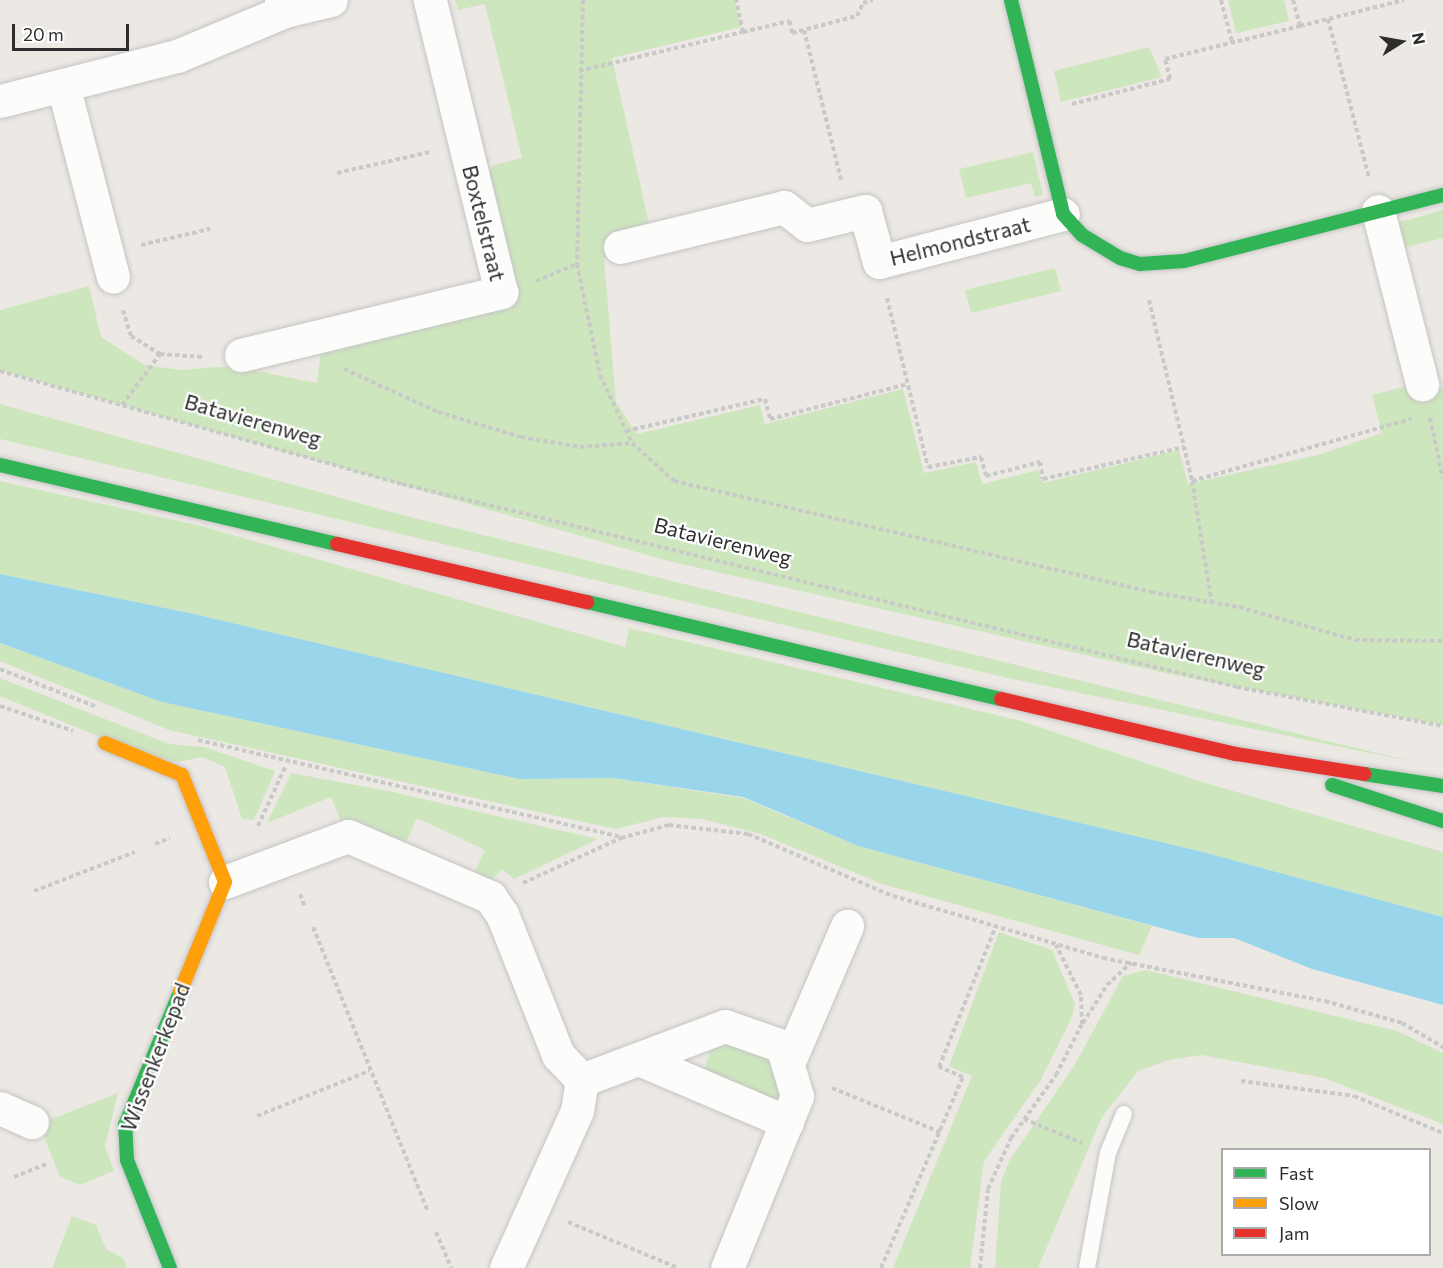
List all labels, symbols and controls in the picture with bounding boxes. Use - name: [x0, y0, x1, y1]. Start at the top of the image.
- scale bar: [15, 12, 132, 50]
- north arrow: [1371, 12, 1431, 72]
- text: 20 m: [23, 23, 64, 45]
- text: N: [1409, 31, 1430, 46]
- street label: Boxtelstraat: [457, 162, 511, 284]
- street label: Helmondstraat: [887, 211, 1033, 271]
- street label: Batavierenweg: [182, 388, 324, 452]
- street label: Batavierenweg: [652, 512, 794, 570]
- street label: Batavierenweg: [1125, 626, 1267, 682]
- street label: Wissenkerkepad: [115, 979, 195, 1135]
- legend: [1221, 1148, 1431, 1256]
- text: Fast: [1279, 1162, 1314, 1184]
- text: Slow: [1279, 1192, 1319, 1214]
- text: Jam: [1279, 1222, 1309, 1244]

